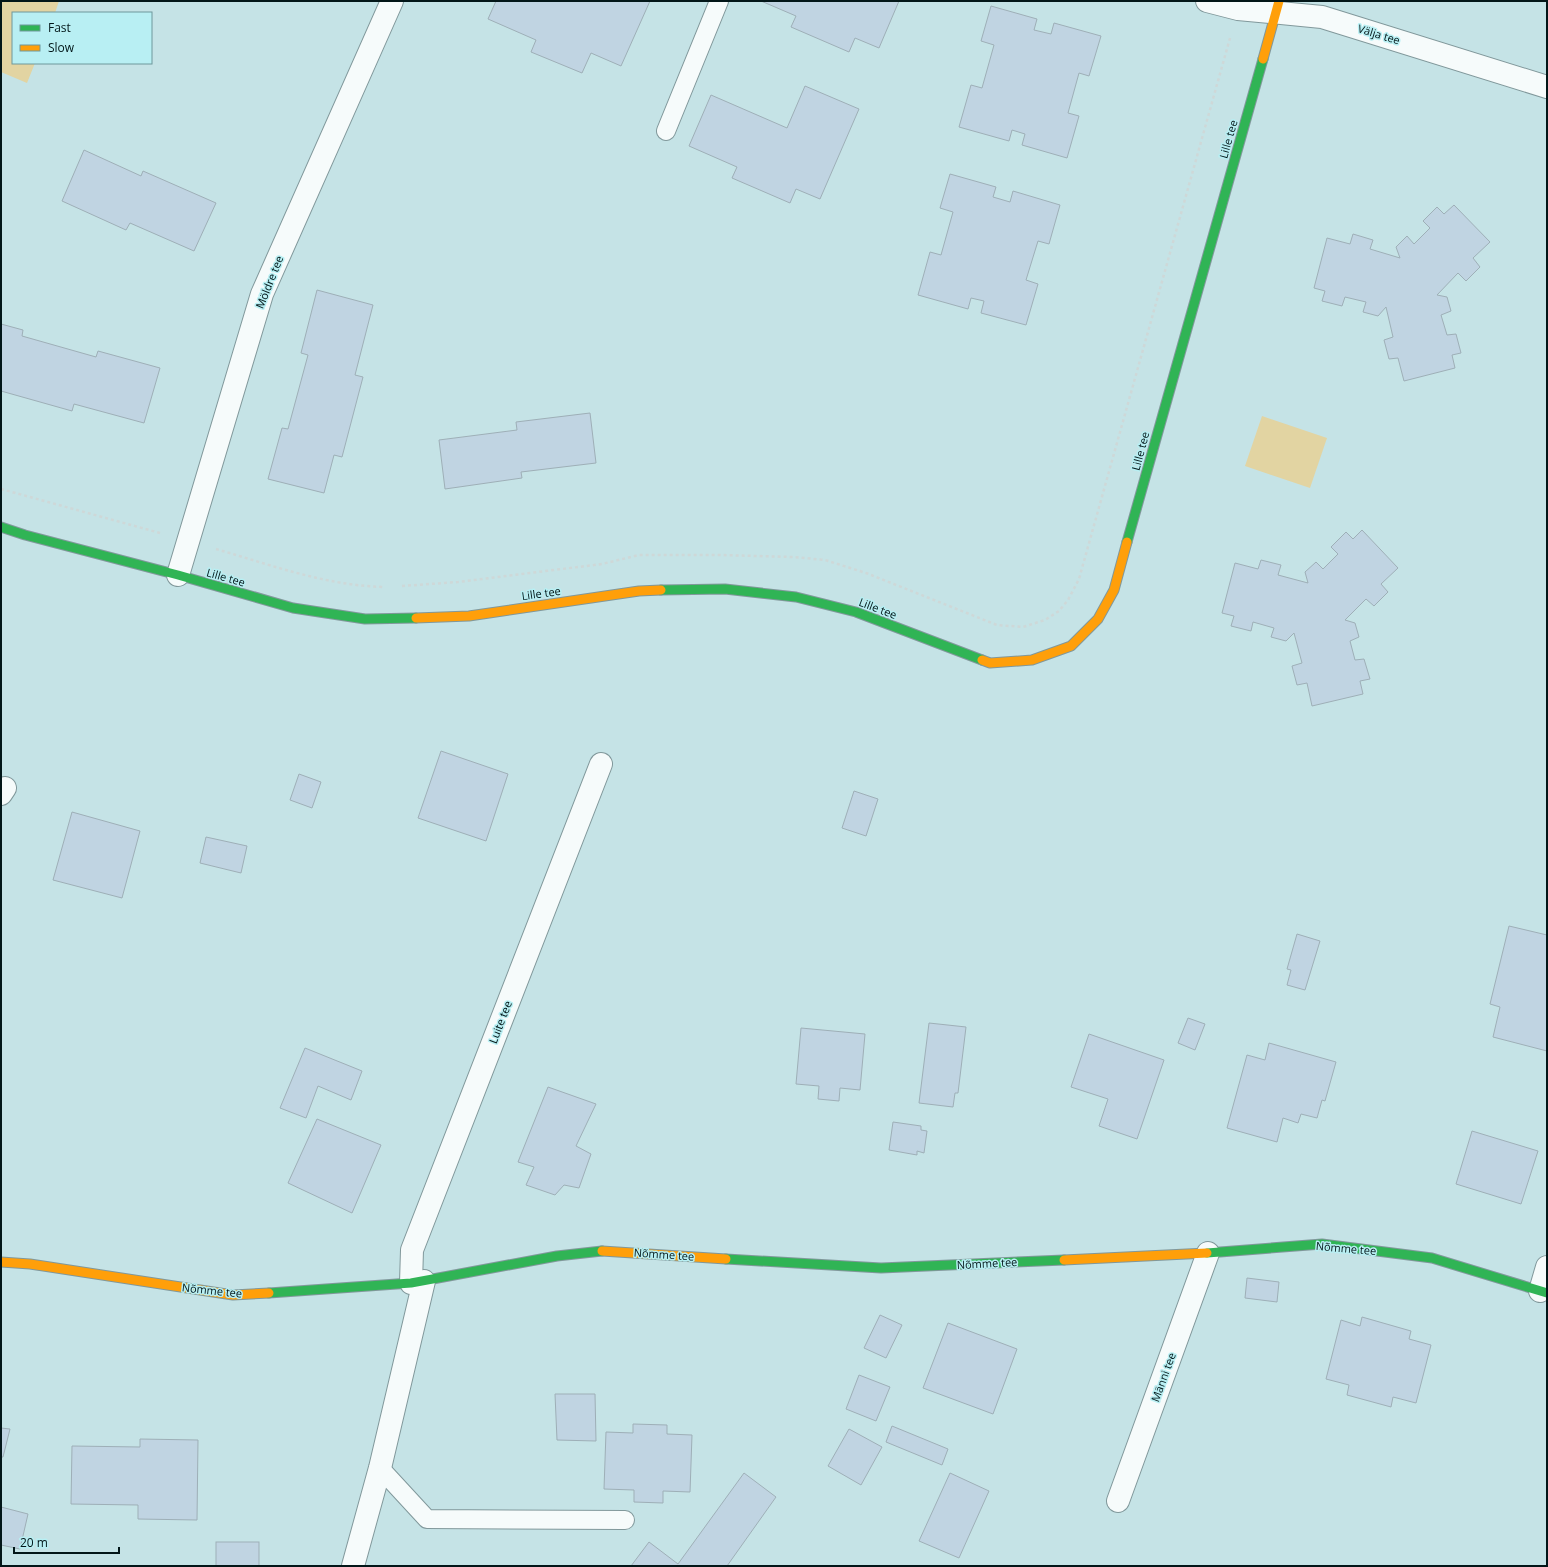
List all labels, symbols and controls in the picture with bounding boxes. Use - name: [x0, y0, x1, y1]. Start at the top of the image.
- legend: [12, 12, 152, 64]
- text: Fast: [48, 19, 71, 36]
- street label: Välja tee: [1356, 20, 1402, 48]
- text: Slow: [48, 39, 75, 56]
- street label: Lille tee: [1215, 118, 1241, 160]
- street label: Möldre tee: [252, 253, 286, 311]
- street label: Lille tee: [1128, 430, 1152, 472]
- street label: Lille tee: [205, 564, 247, 590]
- street label: Lille tee: [520, 583, 562, 603]
- street label: Lille tee: [857, 594, 899, 622]
- street label: Luite tee: [485, 999, 515, 1045]
- street label: Nõmme tee: [1315, 1238, 1377, 1258]
- street label: Nõmme tee: [633, 1244, 695, 1264]
- street label: Nõmme tee: [956, 1254, 1018, 1272]
- street label: Nõmme tee: [181, 1279, 243, 1301]
- street label: Männi tee: [1147, 1350, 1179, 1404]
- scale bar: [14, 1529, 119, 1555]
- text: 20 m: [20, 1534, 48, 1551]

